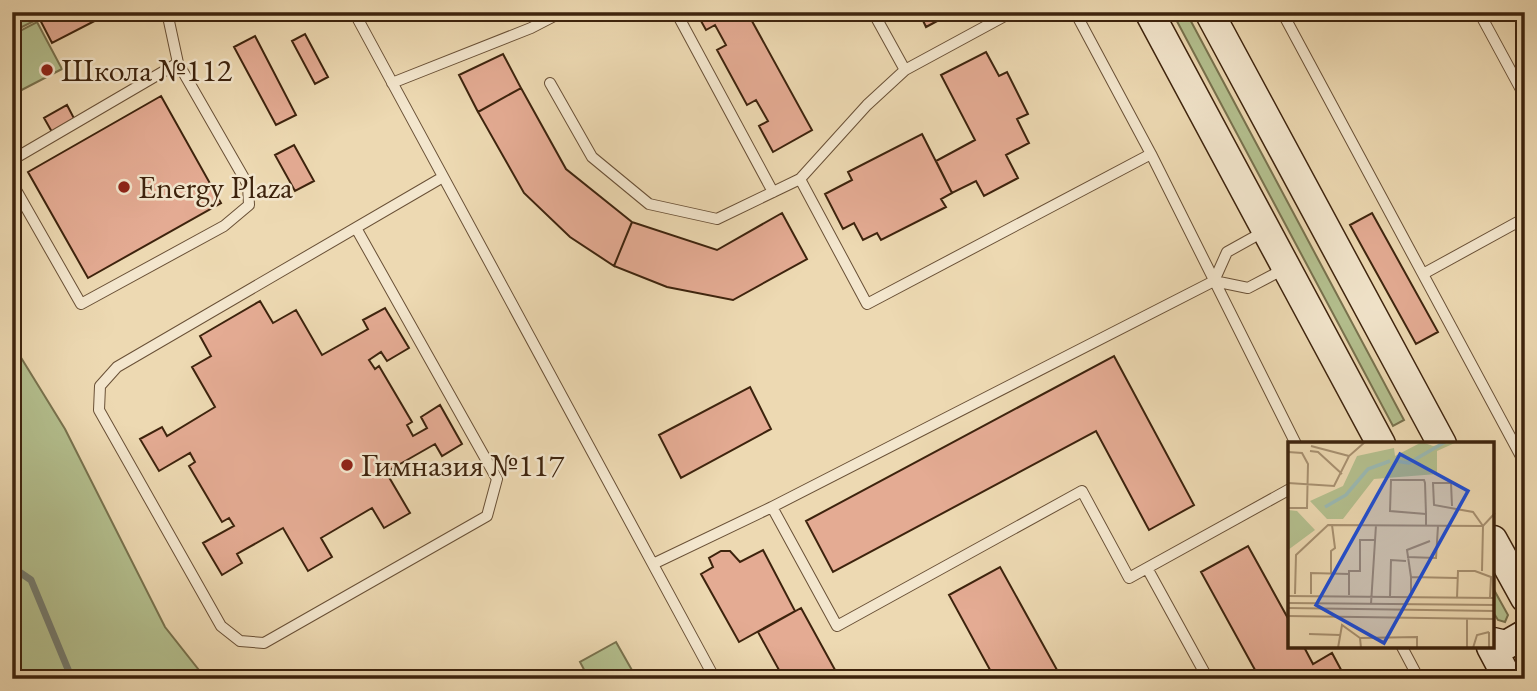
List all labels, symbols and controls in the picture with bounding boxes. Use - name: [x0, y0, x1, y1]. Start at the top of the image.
- place label: Школа №112: [61, 49, 233, 91]
- marker: Школа №112: [39, 62, 55, 78]
- place label: Energy Plaza: [138, 166, 293, 208]
- marker: Energy Plaza: [116, 179, 132, 195]
- inset map: [1288, 442, 1495, 649]
- place label: Гимназия №117: [361, 444, 565, 486]
- marker: Гимназия №117: [339, 457, 355, 473]

